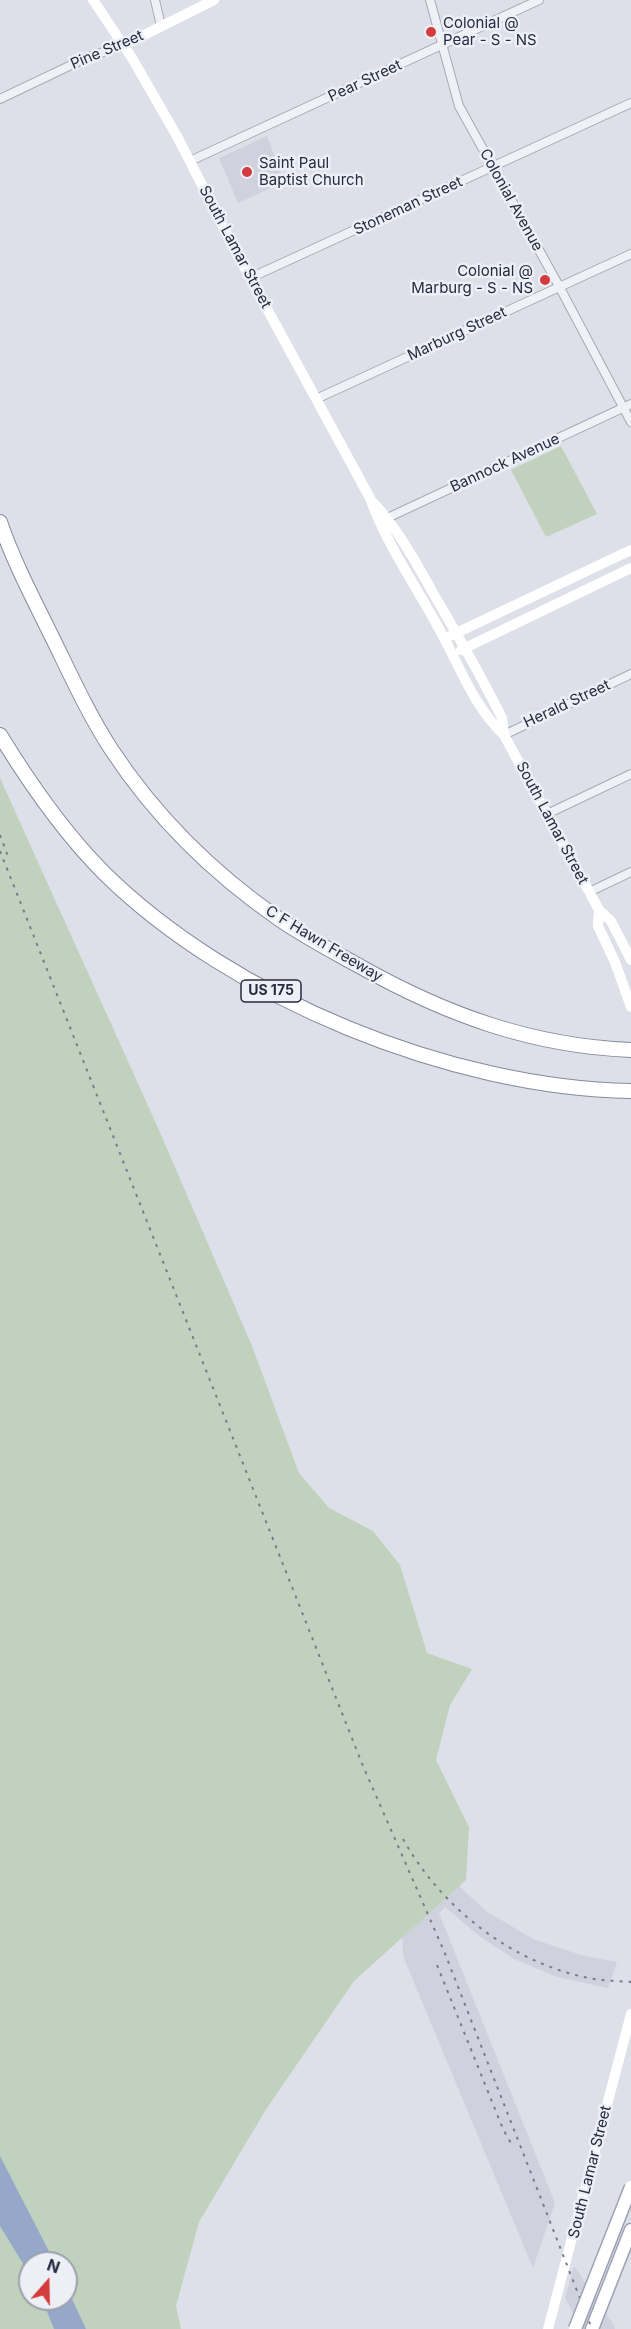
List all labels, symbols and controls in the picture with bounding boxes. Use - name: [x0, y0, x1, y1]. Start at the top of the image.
- place label: Colonial @ Pear - S - NS: [443, 14, 537, 49]
- marker: Colonial @ Pear - S - NS: [424, 25, 438, 39]
- street label: Pine Street: [68, 27, 146, 73]
- street label: Pear Street: [325, 56, 405, 106]
- street label: Colonial Avenue: [475, 146, 547, 254]
- place label: Saint Paul Baptist Church: [259, 154, 364, 189]
- marker: Saint Paul Baptist Church: [240, 165, 254, 179]
- street label: Stoneman Street: [351, 173, 465, 239]
- street label: South Lamar Street: [195, 183, 275, 311]
- place label: Colonial @ Marburg - S - NS: [411, 262, 533, 297]
- marker: Colonial @ Marburg - S - NS: [538, 273, 552, 287]
- street label: Marburg Street: [405, 303, 509, 365]
- street label: Bannock Avenue: [447, 430, 563, 496]
- street label: Herald Street: [521, 676, 613, 732]
- street label: South Lamar Street: [512, 759, 592, 887]
- street label: C F Hawn Freeway: [262, 902, 386, 986]
- road number: US 175: [241, 980, 301, 1002]
- street label: South Lamar Street: [565, 2104, 615, 2240]
- north arrow: [18, 2251, 78, 2311]
- text: N: [44, 2254, 63, 2277]

